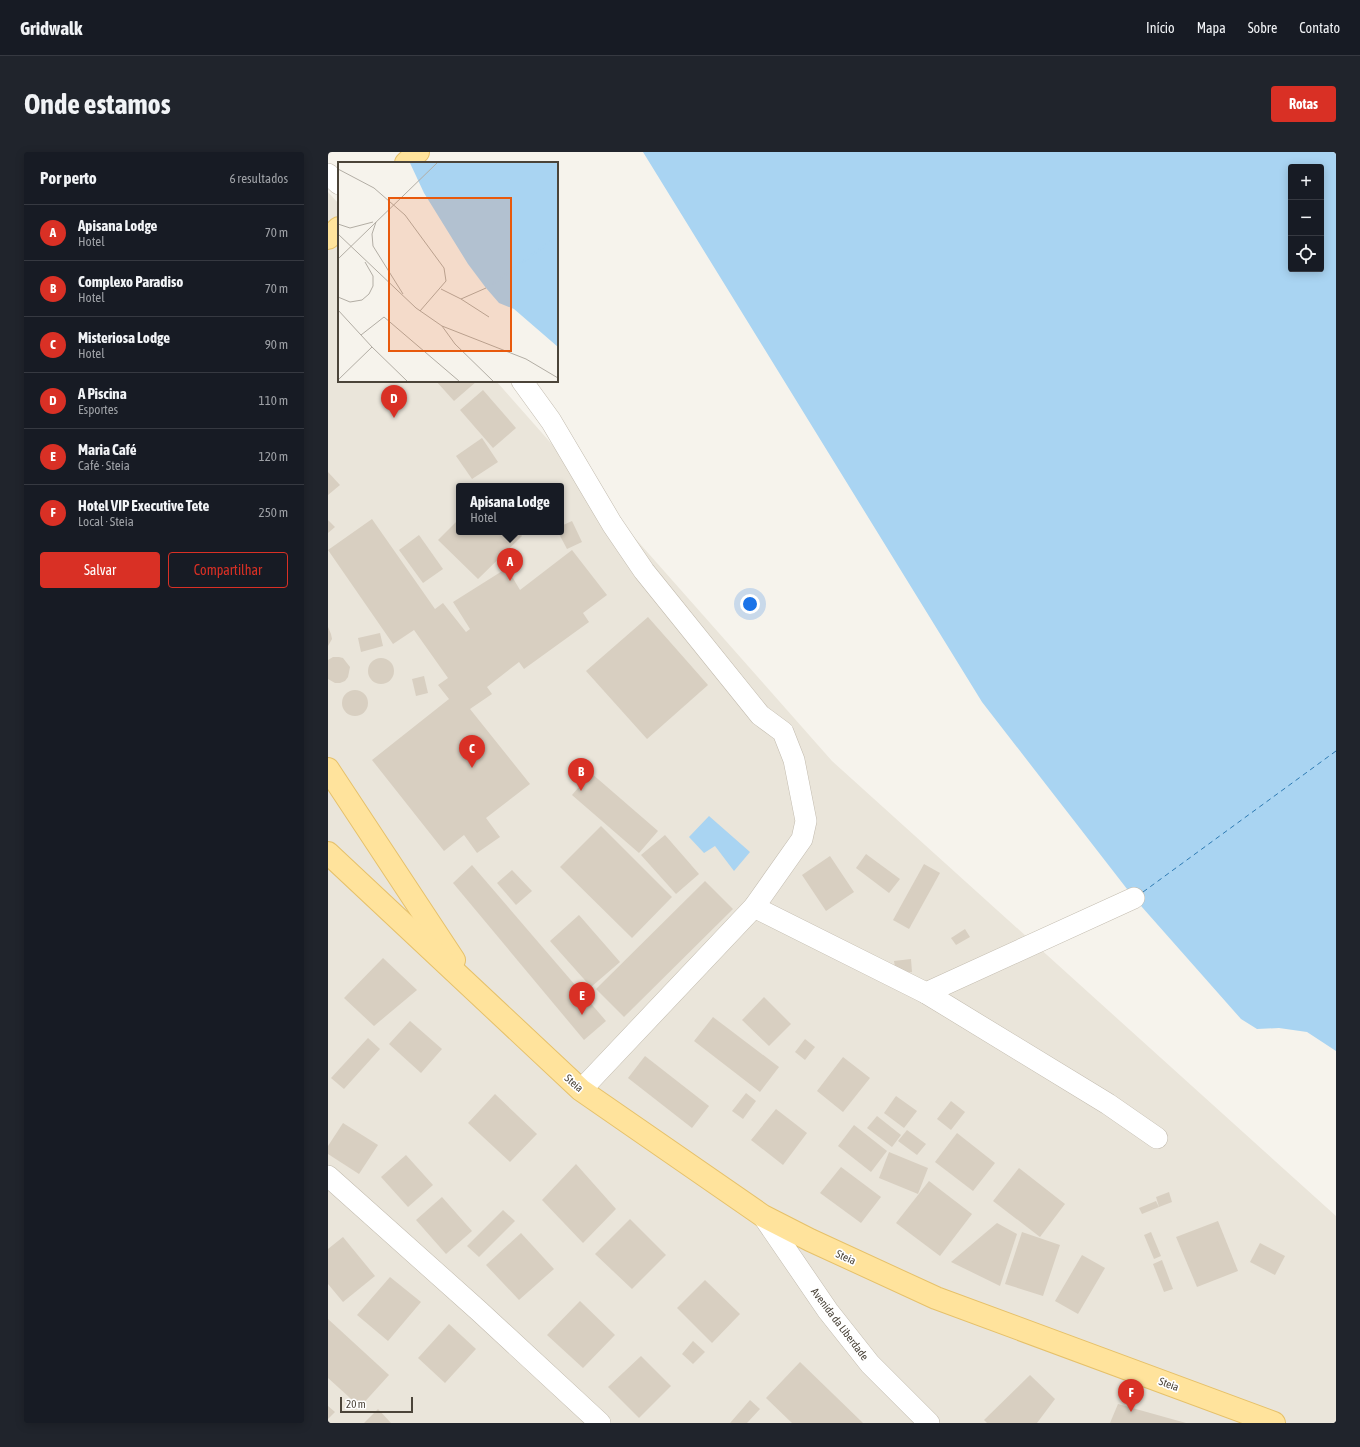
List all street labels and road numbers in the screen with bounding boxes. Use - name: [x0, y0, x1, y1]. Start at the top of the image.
- street label: Steia: [562, 1072, 586, 1094]
- street label: Steia: [834, 1247, 858, 1267]
- street label: Avenida da Liberdade: [809, 1286, 871, 1362]
- street label: Steia: [1157, 1375, 1181, 1393]

